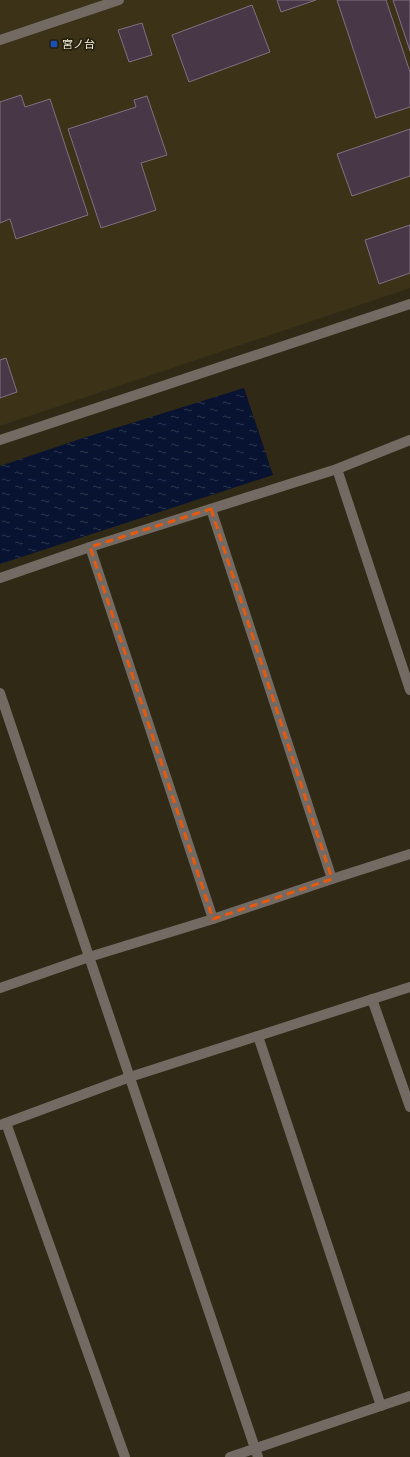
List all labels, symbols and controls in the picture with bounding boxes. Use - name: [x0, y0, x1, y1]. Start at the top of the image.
- place label: 宮ノ台: [62, 38, 95, 51]
- marker: 宮ノ台: [49, 39, 59, 49]

